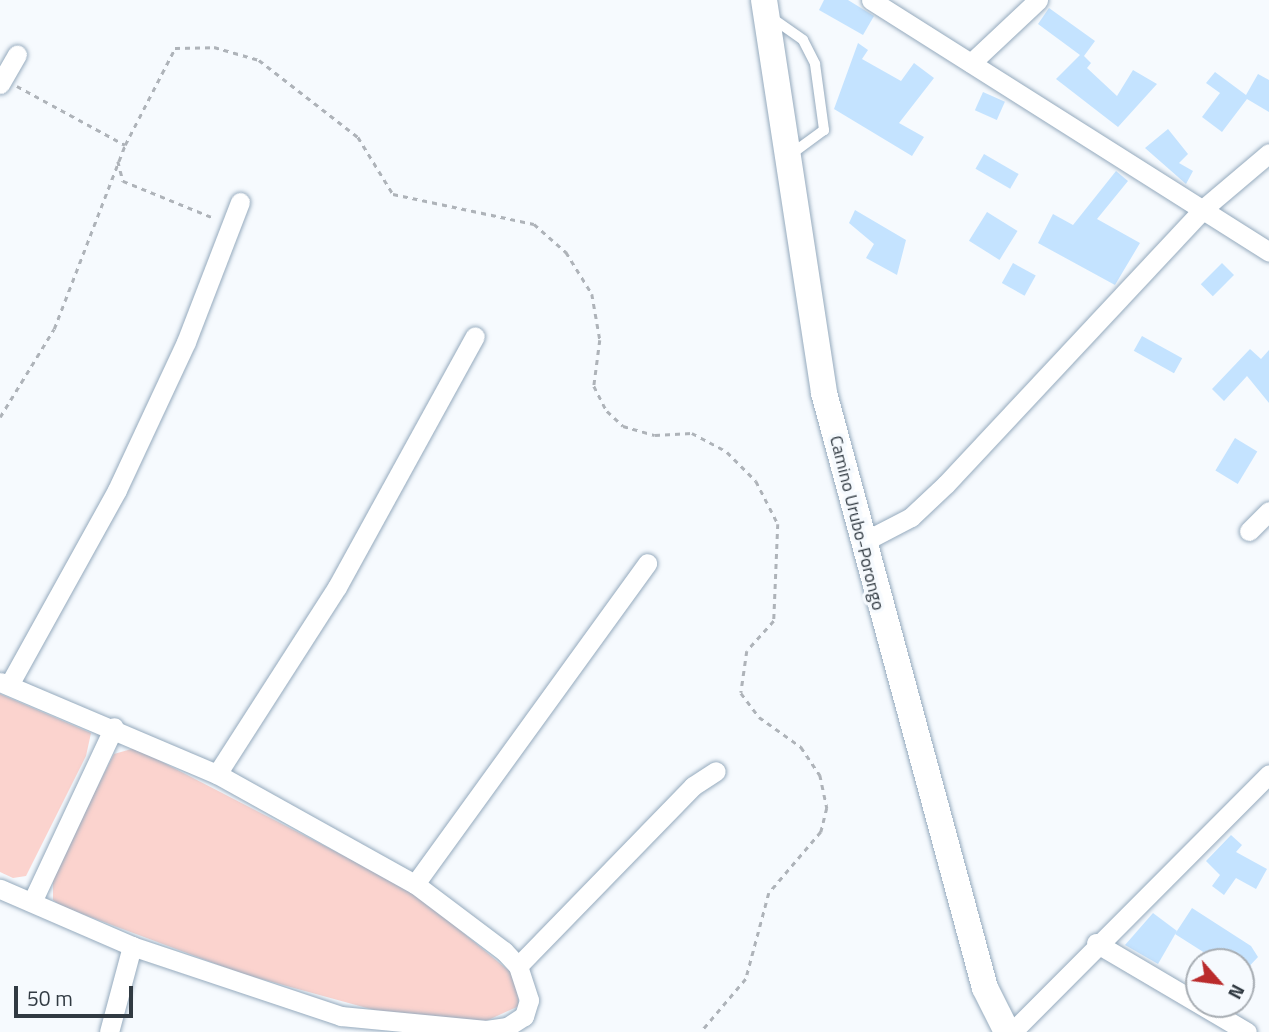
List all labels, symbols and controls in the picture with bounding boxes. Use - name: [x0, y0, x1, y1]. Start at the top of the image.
- street label: Camino Urubo-Porongo: [825, 433, 889, 613]
- north arrow: [1185, 948, 1255, 1018]
- scale bar: [18, 972, 136, 1016]
- text: N: [1221, 980, 1253, 1005]
- text: 50 m: [27, 982, 73, 1014]

